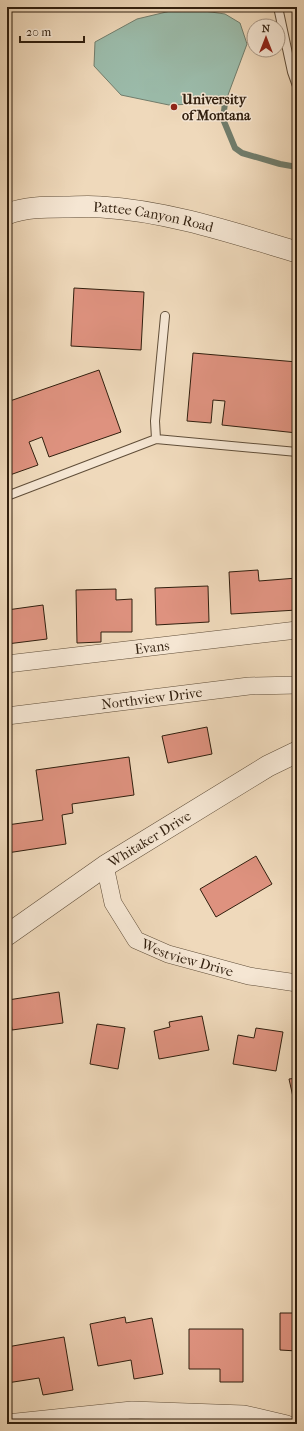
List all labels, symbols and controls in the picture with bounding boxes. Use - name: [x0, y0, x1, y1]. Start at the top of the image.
- scale bar: [20, 18, 84, 44]
- north arrow: [246, 18, 286, 58]
- text: N: [262, 22, 271, 35]
- text: 20 m: [26, 25, 51, 39]
- place label: University of Montana: [181, 91, 251, 124]
- marker: University of Montana: [169, 102, 179, 112]
- street label: Pattee Canyon Road: [93, 198, 216, 236]
- street label: Evans: [134, 637, 170, 657]
- street label: Northview Drive: [100, 683, 203, 713]
- street label: Whitaker Drive: [104, 807, 194, 871]
- street label: Westview Drive: [138, 935, 235, 980]

